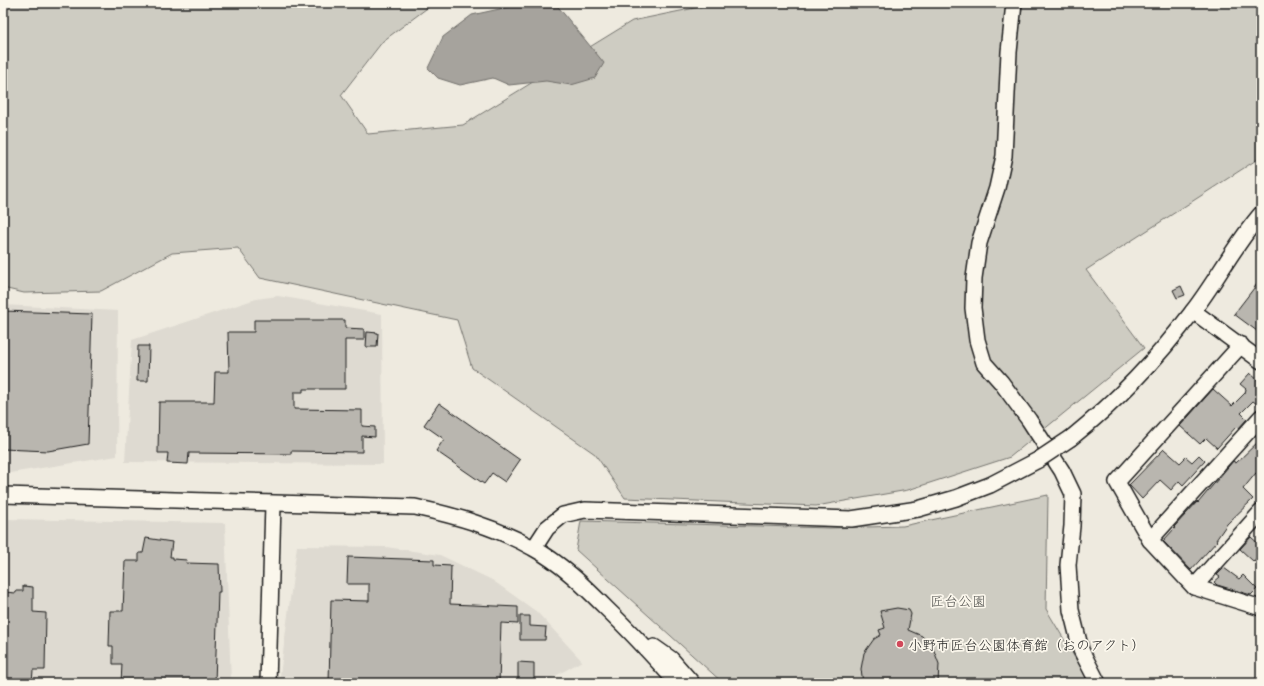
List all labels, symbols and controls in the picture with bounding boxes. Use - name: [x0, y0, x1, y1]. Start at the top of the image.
- park label: 匠台公園: [930, 591, 986, 610]
- place label: 小野市匠台公園体育館（おのアクト）: [908, 635, 1145, 654]
- marker: 小野市匠台公園体育館（おのアクト）: [895, 639, 905, 649]

